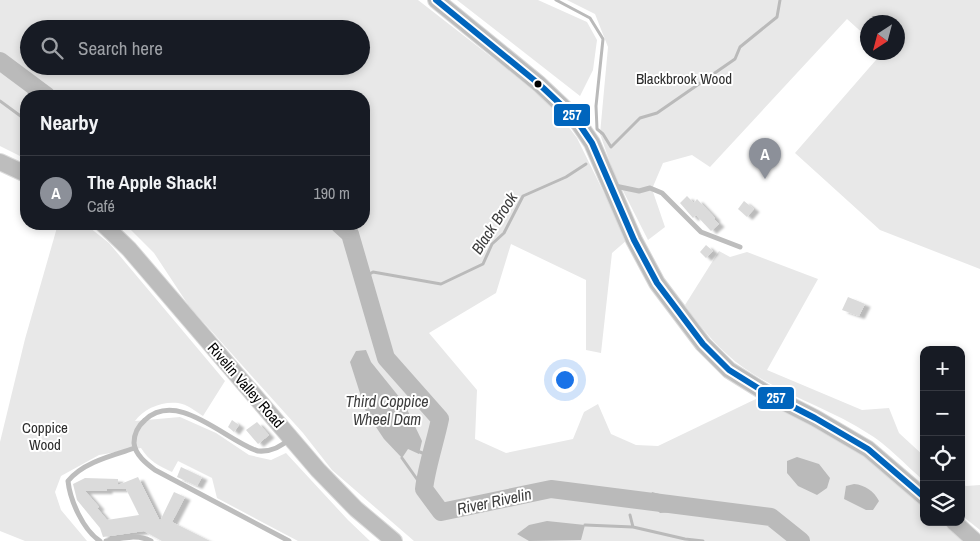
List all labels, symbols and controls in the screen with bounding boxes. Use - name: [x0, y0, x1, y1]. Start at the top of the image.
- north arrow: [860, 15, 905, 60]
- search box: [20, 20, 370, 75]
- icon: search: [38, 34, 66, 62]
- text: Search here: [78, 35, 163, 61]
- park label: Blackbrook Wood: [636, 68, 732, 89]
- unlabelled marker: [533, 79, 543, 89]
- line badge: 257: [553, 103, 591, 127]
- text: 257: [562, 106, 582, 124]
- text: Nearby: [40, 108, 98, 137]
- pin: A: [749, 138, 781, 179]
- text: The Apple Shack!: [87, 169, 217, 195]
- text: A: [51, 182, 61, 204]
- text: 190 m: [314, 182, 350, 204]
- water label: Black Brook: [466, 187, 523, 258]
- text: Café: [87, 195, 115, 217]
- street label: Rivelin Valley Road: [203, 338, 289, 432]
- map controls: [920, 346, 965, 526]
- button: +: [920, 346, 965, 391]
- your location: [552, 367, 578, 393]
- line badge: 257: [757, 386, 795, 410]
- text: 257: [766, 389, 786, 407]
- water label: Third Coppice Wheel Dam: [345, 390, 429, 430]
- button: −: [920, 391, 965, 436]
- park label: Coppice Wood: [22, 417, 68, 455]
- button: locate: [920, 436, 965, 481]
- button: layers: [920, 481, 965, 526]
- water label: River Rivelin: [455, 482, 533, 520]

